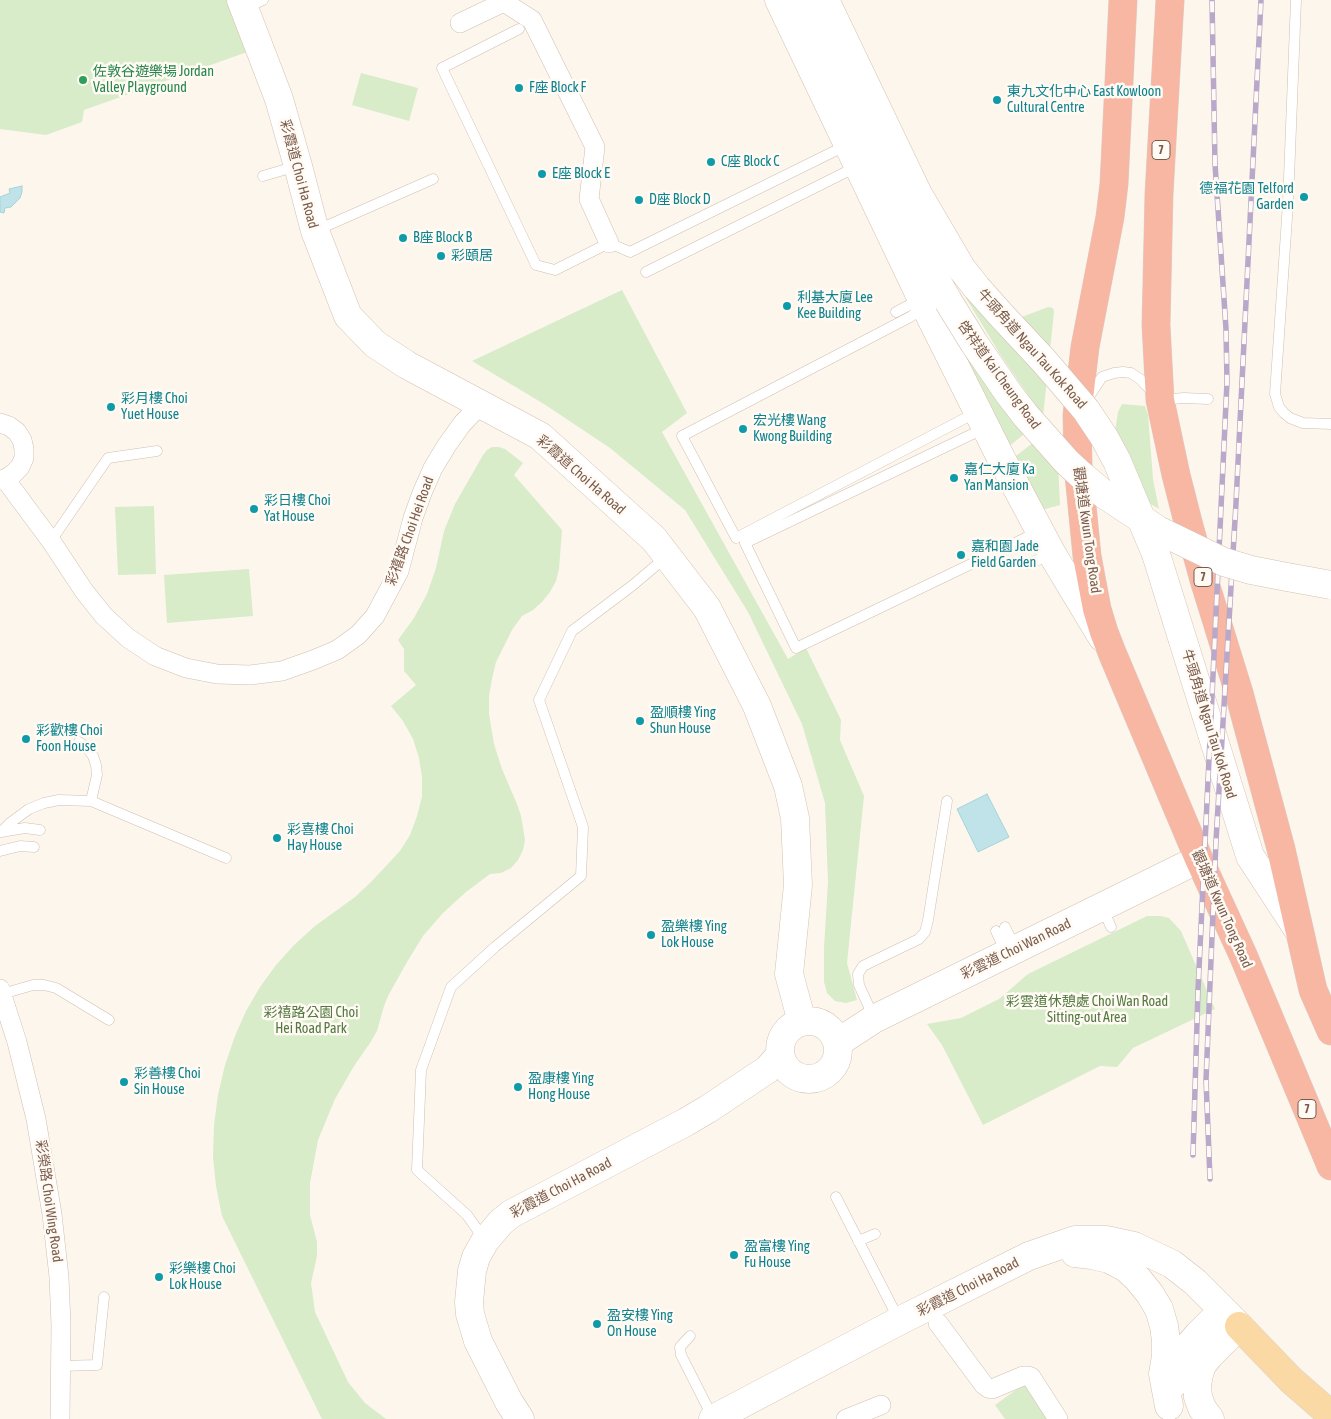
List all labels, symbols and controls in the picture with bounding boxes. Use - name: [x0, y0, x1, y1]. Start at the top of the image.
- place label: 佐敦谷遊樂場 Jordan Valley Playground: [93, 64, 214, 96]
- marker: 佐敦谷遊樂場 Jordan Valley Playground: [77, 74, 89, 86]
- place label: F座 Block F: [529, 80, 586, 96]
- marker: F座 Block F: [513, 82, 525, 94]
- place label: 東九文化中心 East Kowloon Cultural Centre: [1007, 84, 1161, 116]
- marker: 東九文化中心 East Kowloon Cultural Centre: [991, 94, 1003, 106]
- street label: 彩霞道 Choi Ha Road: [276, 118, 322, 230]
- road number: 7: [1152, 140, 1170, 160]
- place label: C座 Block C: [721, 154, 780, 170]
- marker: C座 Block C: [705, 156, 717, 168]
- place label: E座 Block E: [552, 166, 610, 182]
- marker: E座 Block E: [536, 168, 548, 180]
- place label: 德福花園 Telford Garden: [1200, 181, 1294, 213]
- marker: 德福花園 Telford Garden: [1298, 191, 1310, 203]
- place label: D座 Block D: [649, 192, 711, 208]
- marker: D座 Block D: [633, 194, 645, 206]
- place label: B座 Block B: [413, 230, 472, 246]
- marker: B座 Block B: [397, 232, 409, 244]
- place label: 彩頤居: [451, 248, 493, 264]
- marker: 彩頤居: [435, 250, 447, 262]
- street label: 牛頭角道 Ngau Tau Kok Road: [974, 286, 1090, 412]
- place label: 利基大廈 Lee Kee Building: [797, 290, 873, 322]
- marker: 利基大廈 Lee Kee Building: [781, 300, 793, 312]
- street label: 啓祥道 Kai Cheung Road: [954, 318, 1044, 432]
- place label: 彩月樓 Choi Yuet House: [121, 391, 188, 424]
- marker: 彩月樓 Choi Yuet House: [105, 401, 117, 413]
- place label: 宏光樓 Wang Kwong Building: [753, 413, 832, 446]
- marker: 宏光樓 Wang Kwong Building: [737, 423, 749, 435]
- street label: 彩霞道 Choi Ha Road: [533, 432, 629, 518]
- place label: 嘉仁大廈 Ka Yan Mansion: [964, 462, 1035, 494]
- street label: 觀塘道 Kwun Tong Road: [1070, 466, 1104, 594]
- marker: 嘉仁大廈 Ka Yan Mansion: [948, 472, 960, 484]
- street label: 彩禧路 Choi Hei Road: [382, 474, 438, 588]
- place label: 彩日樓 Choi Yat House: [264, 493, 331, 526]
- marker: 彩日樓 Choi Yat House: [248, 503, 260, 515]
- place label: 嘉和園 Jade Field Garden: [971, 539, 1039, 572]
- marker: 嘉和園 Jade Field Garden: [955, 549, 967, 561]
- road number: 7: [1194, 568, 1212, 586]
- street label: 牛頭角道 Ngau Tau Kok Road: [1178, 647, 1240, 801]
- place label: 盈順樓 Ying Shun House: [650, 705, 716, 738]
- marker: 盈順樓 Ying Shun House: [634, 715, 646, 727]
- place label: 彩歡樓 Choi Foon House: [36, 723, 103, 756]
- marker: 彩歡樓 Choi Foon House: [20, 733, 32, 745]
- place label: 彩喜樓 Choi Hay House: [287, 822, 354, 854]
- marker: 彩喜樓 Choi Hay House: [271, 832, 283, 844]
- street label: 觀塘道 Kwun Tong Road: [1188, 847, 1256, 971]
- street label: 彩雲道 Choi Wan Road: [958, 915, 1074, 983]
- place label: 盈樂樓 Ying Lok House: [661, 919, 727, 952]
- marker: 盈樂樓 Ying Lok House: [645, 929, 657, 941]
- park label: 彩雲道休憩處 Choi Wan Road Sitting-out Area: [1006, 994, 1168, 1026]
- park label: 彩禧路公園 Choi Hei Road Park: [264, 1005, 358, 1038]
- place label: 彩善樓 Choi Sin House: [134, 1066, 201, 1098]
- place label: 盈康樓 Ying Hong House: [528, 1071, 594, 1104]
- marker: 彩善樓 Choi Sin House: [118, 1076, 130, 1088]
- marker: 盈康樓 Ying Hong House: [512, 1081, 524, 1093]
- road number: 7: [1298, 1100, 1316, 1118]
- street label: 彩榮路 Choi Wing Road: [32, 1139, 66, 1263]
- street label: 彩霞道 Choi Ha Road: [508, 1154, 614, 1222]
- place label: 盈富樓 Ying Fu House: [744, 1239, 810, 1272]
- marker: 盈富樓 Ying Fu House: [728, 1249, 740, 1261]
- street label: 彩霞道 Choi Ha Road: [914, 1254, 1022, 1320]
- place label: 彩樂樓 Choi Lok House: [169, 1261, 236, 1294]
- marker: 彩樂樓 Choi Lok House: [153, 1271, 165, 1283]
- place label: 盈安樓 Ying On House: [607, 1308, 673, 1340]
- marker: 盈安樓 Ying On House: [591, 1318, 603, 1330]

